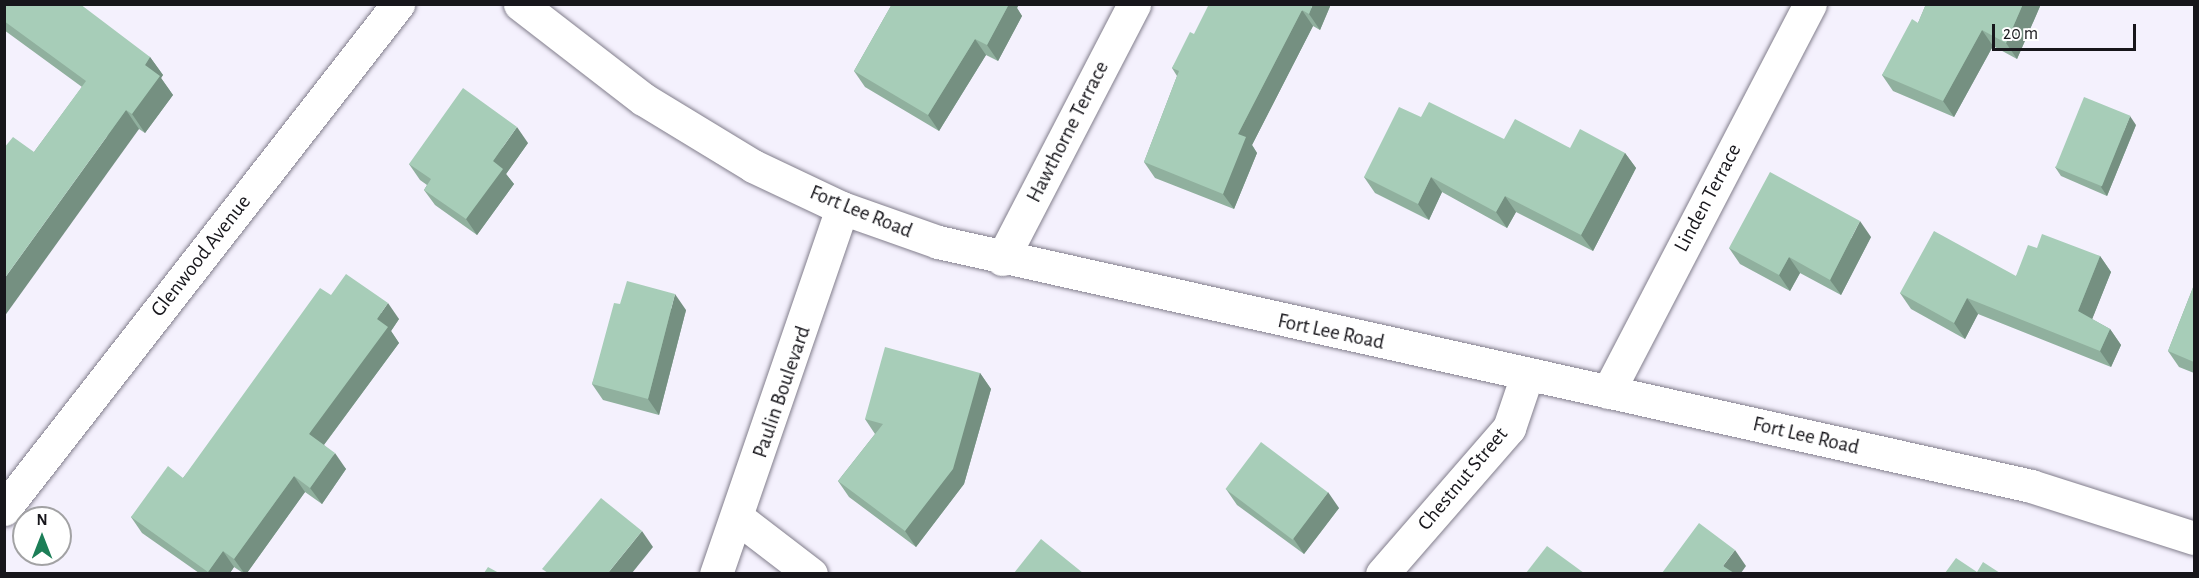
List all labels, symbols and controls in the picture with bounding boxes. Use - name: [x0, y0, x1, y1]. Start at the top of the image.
- scale bar: [1995, 12, 2139, 50]
- text: 20 m: [2003, 25, 2038, 43]
- street label: Hawthorne Terrace: [1021, 57, 1115, 207]
- street label: Linden Terrace: [1669, 140, 1747, 256]
- street label: Fort Lee Road: [806, 180, 916, 244]
- street label: Glenwood Avenue: [146, 190, 256, 322]
- street label: Fort Lee Road: [1275, 308, 1387, 356]
- street label: Paulin Boulevard: [748, 323, 816, 461]
- street label: Fort Lee Road: [1750, 412, 1862, 460]
- street label: Chestnut Street: [1412, 422, 1514, 536]
- north arrow: [12, 506, 72, 566]
- text: N: [36, 512, 48, 528]

